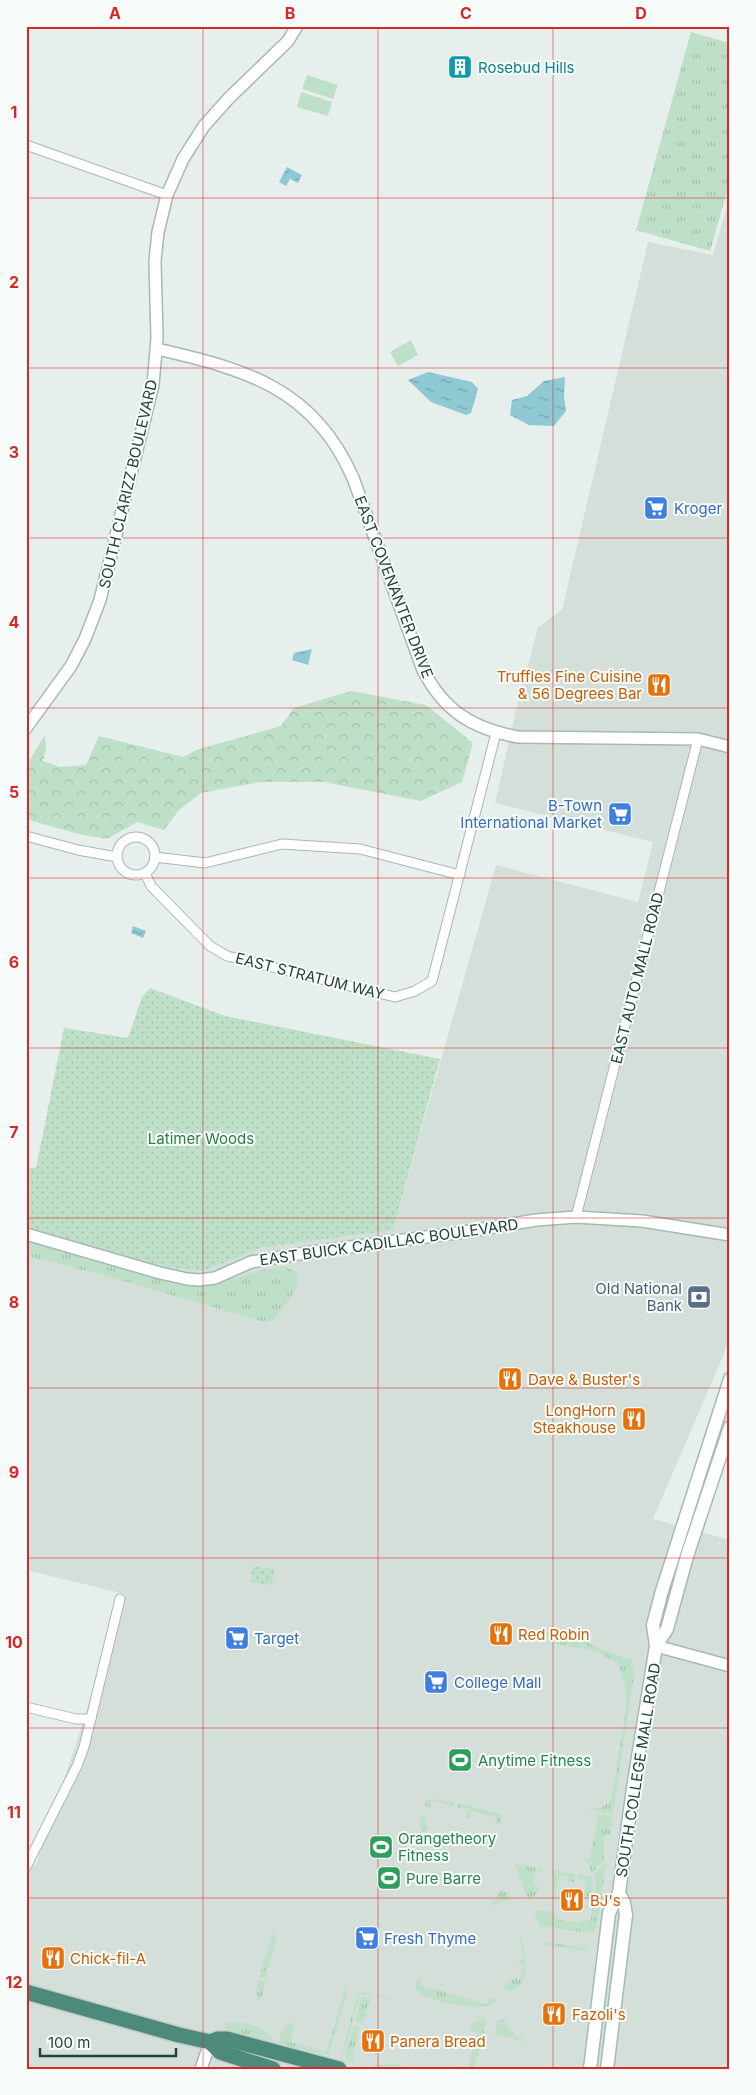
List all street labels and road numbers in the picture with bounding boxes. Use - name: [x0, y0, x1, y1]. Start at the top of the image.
- street label: SOUTH CLARIZZ BOULEVARD: [95, 378, 161, 590]
- street label: EAST COVENANTER DRIVE: [350, 493, 438, 681]
- street label: EAST AUTO MALL ROAD: [607, 890, 667, 1066]
- street label: EAST STRATUM WAY: [234, 948, 386, 1004]
- street label: EAST BUICK CADILLAC BOULEVARD: [258, 1214, 520, 1270]
- street label: SOUTH COLLEGE MALL ROAD: [612, 1661, 664, 1879]

